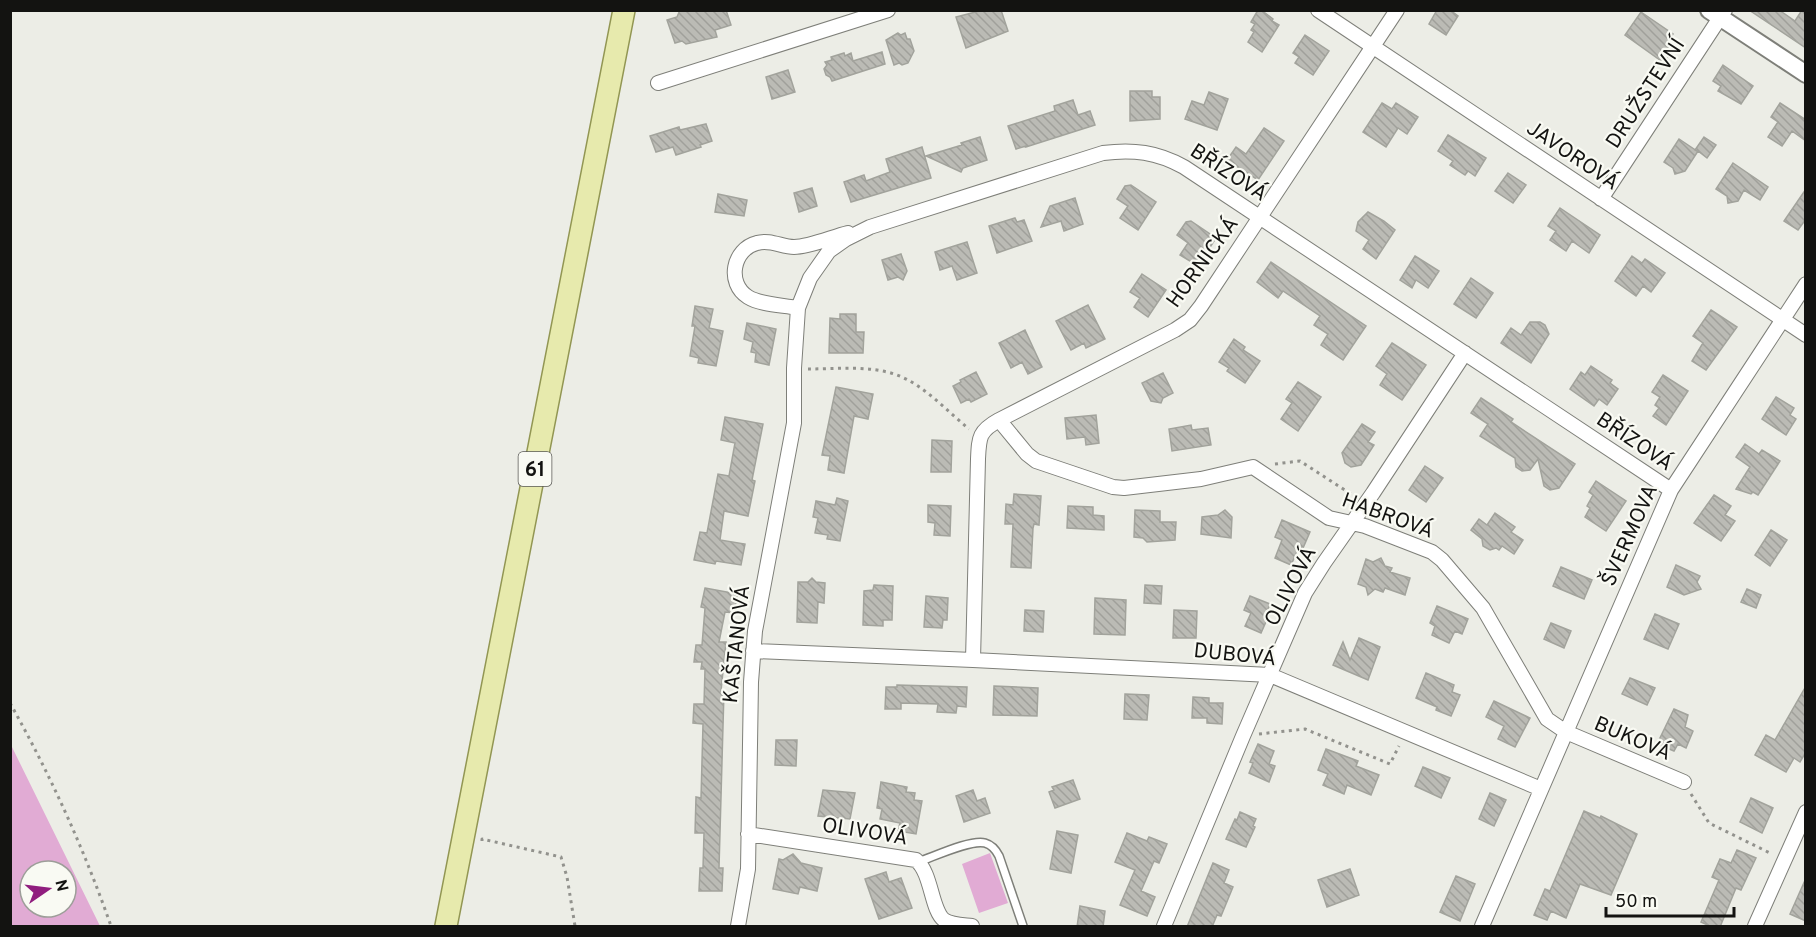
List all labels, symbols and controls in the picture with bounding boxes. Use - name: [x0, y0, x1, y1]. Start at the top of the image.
- street label: DRUŽSTEVNÍ: [1600, 31, 1693, 154]
- street label: JAVOROVÁ: [1521, 115, 1624, 197]
- street label: BŘÍZOVÁ: [1184, 137, 1273, 208]
- street label: HORNICKÁ: [1160, 211, 1245, 314]
- street label: BŘÍZOVÁ: [1591, 406, 1678, 478]
- road number: 61: [518, 452, 552, 486]
- street label: ŠVERMOVA: [1595, 480, 1665, 591]
- street label: HABROVÁ: [1338, 486, 1438, 546]
- street label: OLIVOVÁ: [1258, 542, 1324, 631]
- street label: KAŠTANOVÁ: [717, 584, 757, 705]
- street label: DUBOVÁ: [1192, 637, 1278, 673]
- street label: BUKOVÁ: [1590, 710, 1676, 768]
- street label: OLIVOVÁ: [820, 811, 910, 853]
- north arrow: [18, 859, 78, 919]
- text: N: [50, 878, 72, 894]
- scale bar: [1606, 880, 1734, 918]
- text: 50 m: [1615, 891, 1657, 914]

